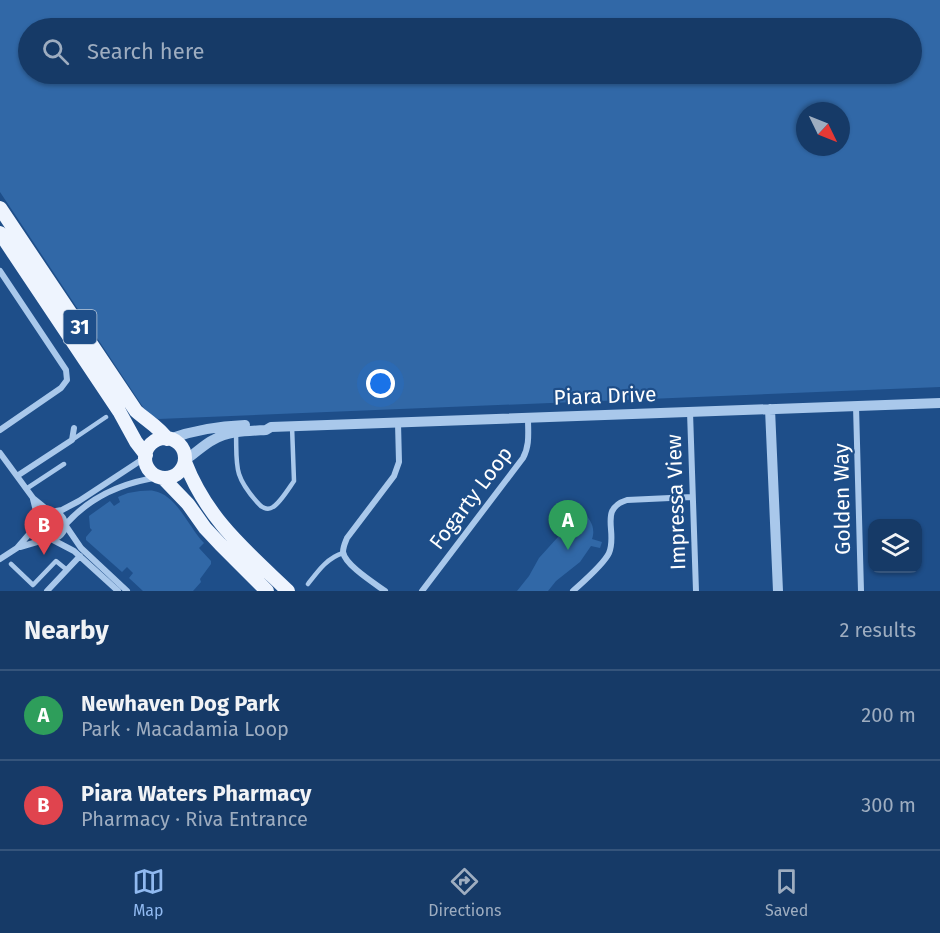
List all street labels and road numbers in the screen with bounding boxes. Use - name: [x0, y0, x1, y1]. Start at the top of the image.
- road number: 31: [64, 310, 97, 344]
- street label: Piara Drive: [553, 381, 657, 411]
- street label: Impressa View: [661, 434, 691, 570]
- street label: Fogarty Loop: [424, 441, 518, 555]
- street label: Golden Way: [828, 442, 856, 555]

